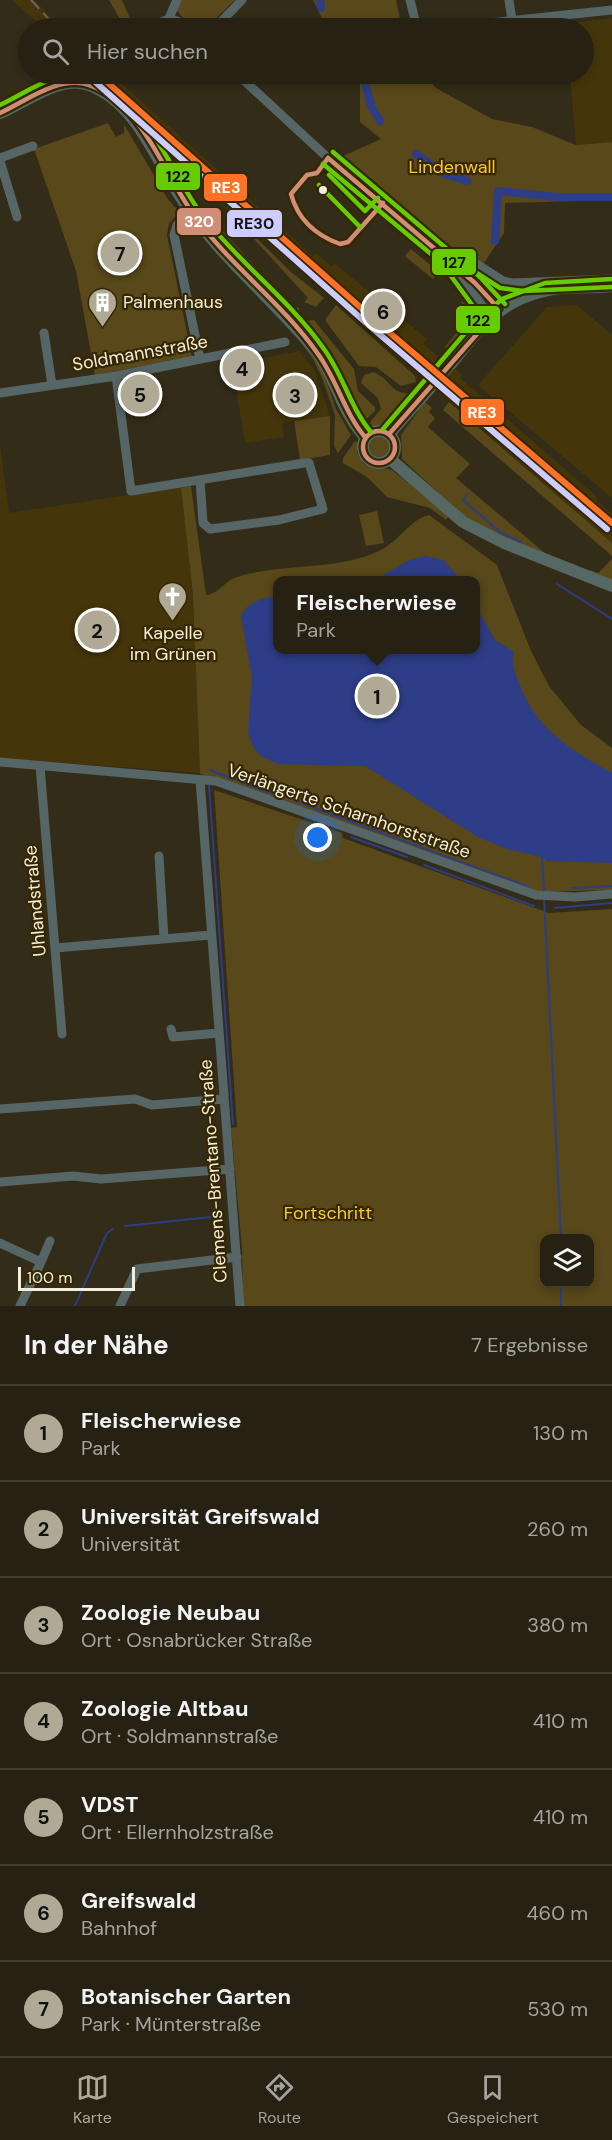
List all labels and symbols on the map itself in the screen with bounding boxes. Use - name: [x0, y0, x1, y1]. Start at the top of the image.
- park label: Lindenwall: [408, 155, 496, 179]
- line badge: 122: [155, 162, 201, 191]
- text: 122: [166, 166, 190, 187]
- line badge: RE3: [203, 173, 248, 202]
- text: RE3: [211, 177, 241, 198]
- unlabelled marker: [317, 184, 329, 196]
- line badge: 320: [176, 207, 222, 236]
- line badge: RE30: [226, 209, 283, 238]
- text: 320: [184, 211, 214, 232]
- text: RE30: [234, 213, 274, 234]
- pin: 7: [100, 230, 140, 276]
- line badge: 127: [431, 248, 477, 276]
- text: 127: [442, 252, 466, 273]
- building icon: Palmenhaus: [86, 286, 118, 328]
- pin: 6: [364, 288, 403, 334]
- place label: Palmenhaus: [123, 290, 223, 314]
- line badge: 122: [455, 305, 501, 334]
- text: 122: [466, 310, 490, 331]
- street label: Soldmannstraße: [70, 329, 210, 377]
- pin: 4: [222, 346, 262, 391]
- pin: 5: [120, 372, 160, 416]
- pin: 3: [276, 372, 314, 418]
- line badge: RE3: [460, 398, 505, 426]
- text: RE3: [467, 402, 497, 423]
- church icon: Kapelle im Grünen: [157, 580, 189, 622]
- pin: 2: [78, 608, 116, 652]
- place label: Kapelle im Grünen: [130, 621, 216, 666]
- pin: 1: [358, 674, 397, 718]
- street label: Verlängerte Scharnhorststraße: [224, 758, 474, 864]
- your location: [303, 823, 332, 852]
- street label: Uhlandstraße: [18, 844, 52, 958]
- street label: Clemens-Brentano-Straße: [193, 1059, 233, 1283]
- park label: Fortschritt: [284, 1201, 372, 1225]
- scale bar: [18, 1264, 135, 1292]

